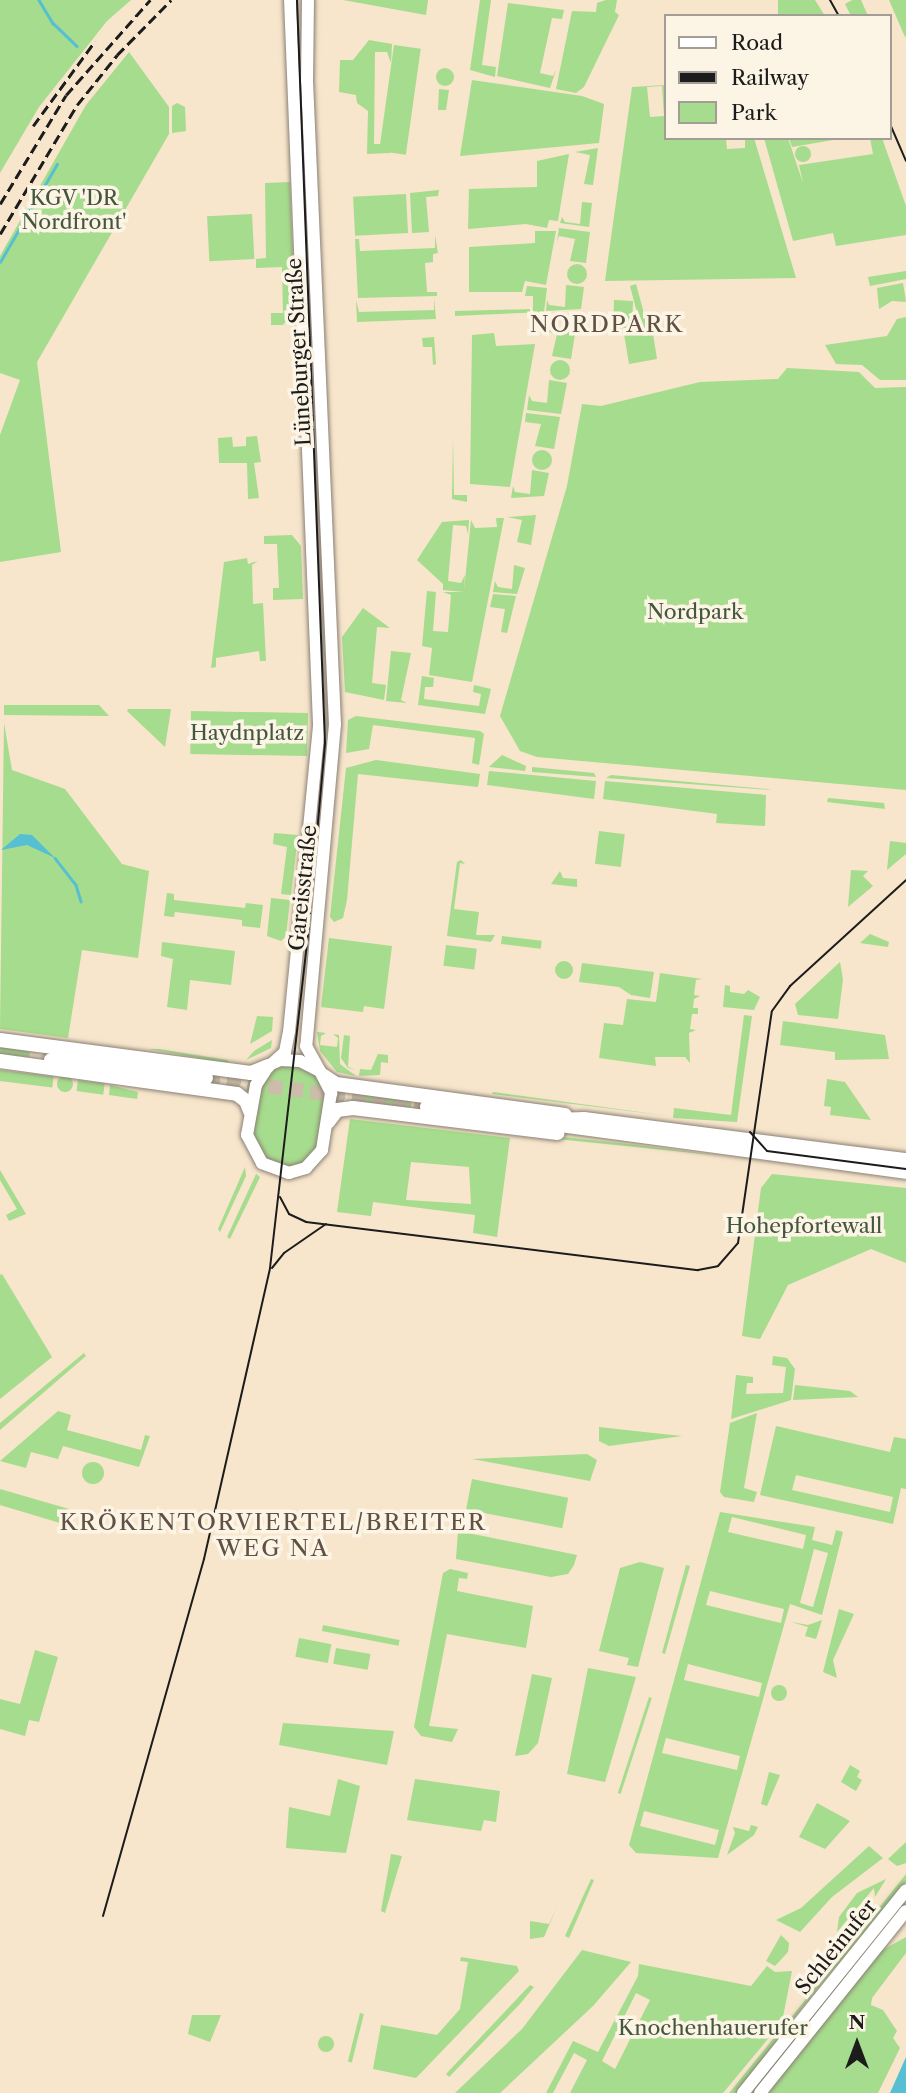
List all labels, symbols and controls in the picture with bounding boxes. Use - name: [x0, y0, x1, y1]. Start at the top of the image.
- legend: [664, 14, 892, 140]
- text: Road: [731, 30, 783, 55]
- text: Railway: [731, 65, 809, 90]
- text: Park: [731, 100, 777, 125]
- park label: KGV 'DR Nordfront': [21, 185, 127, 235]
- street label: Lüneburger Straße: [281, 257, 317, 447]
- district label: NORDPARK: [531, 310, 683, 338]
- park label: Nordpark: [647, 599, 743, 625]
- park label: Haydnplatz: [190, 720, 304, 746]
- street label: Gareisstraße: [284, 824, 322, 952]
- park label: Hohepfortewall: [726, 1213, 882, 1239]
- district label: KRÖKENTORVIERTEL/BREITER WEG NA: [62, 1508, 484, 1562]
- street label: Schleinufer: [790, 1894, 882, 2000]
- north arrow: [822, 2009, 892, 2079]
- text: N: [849, 2011, 865, 2034]
- park label: Knochenhauerufer: [618, 2015, 808, 2041]

